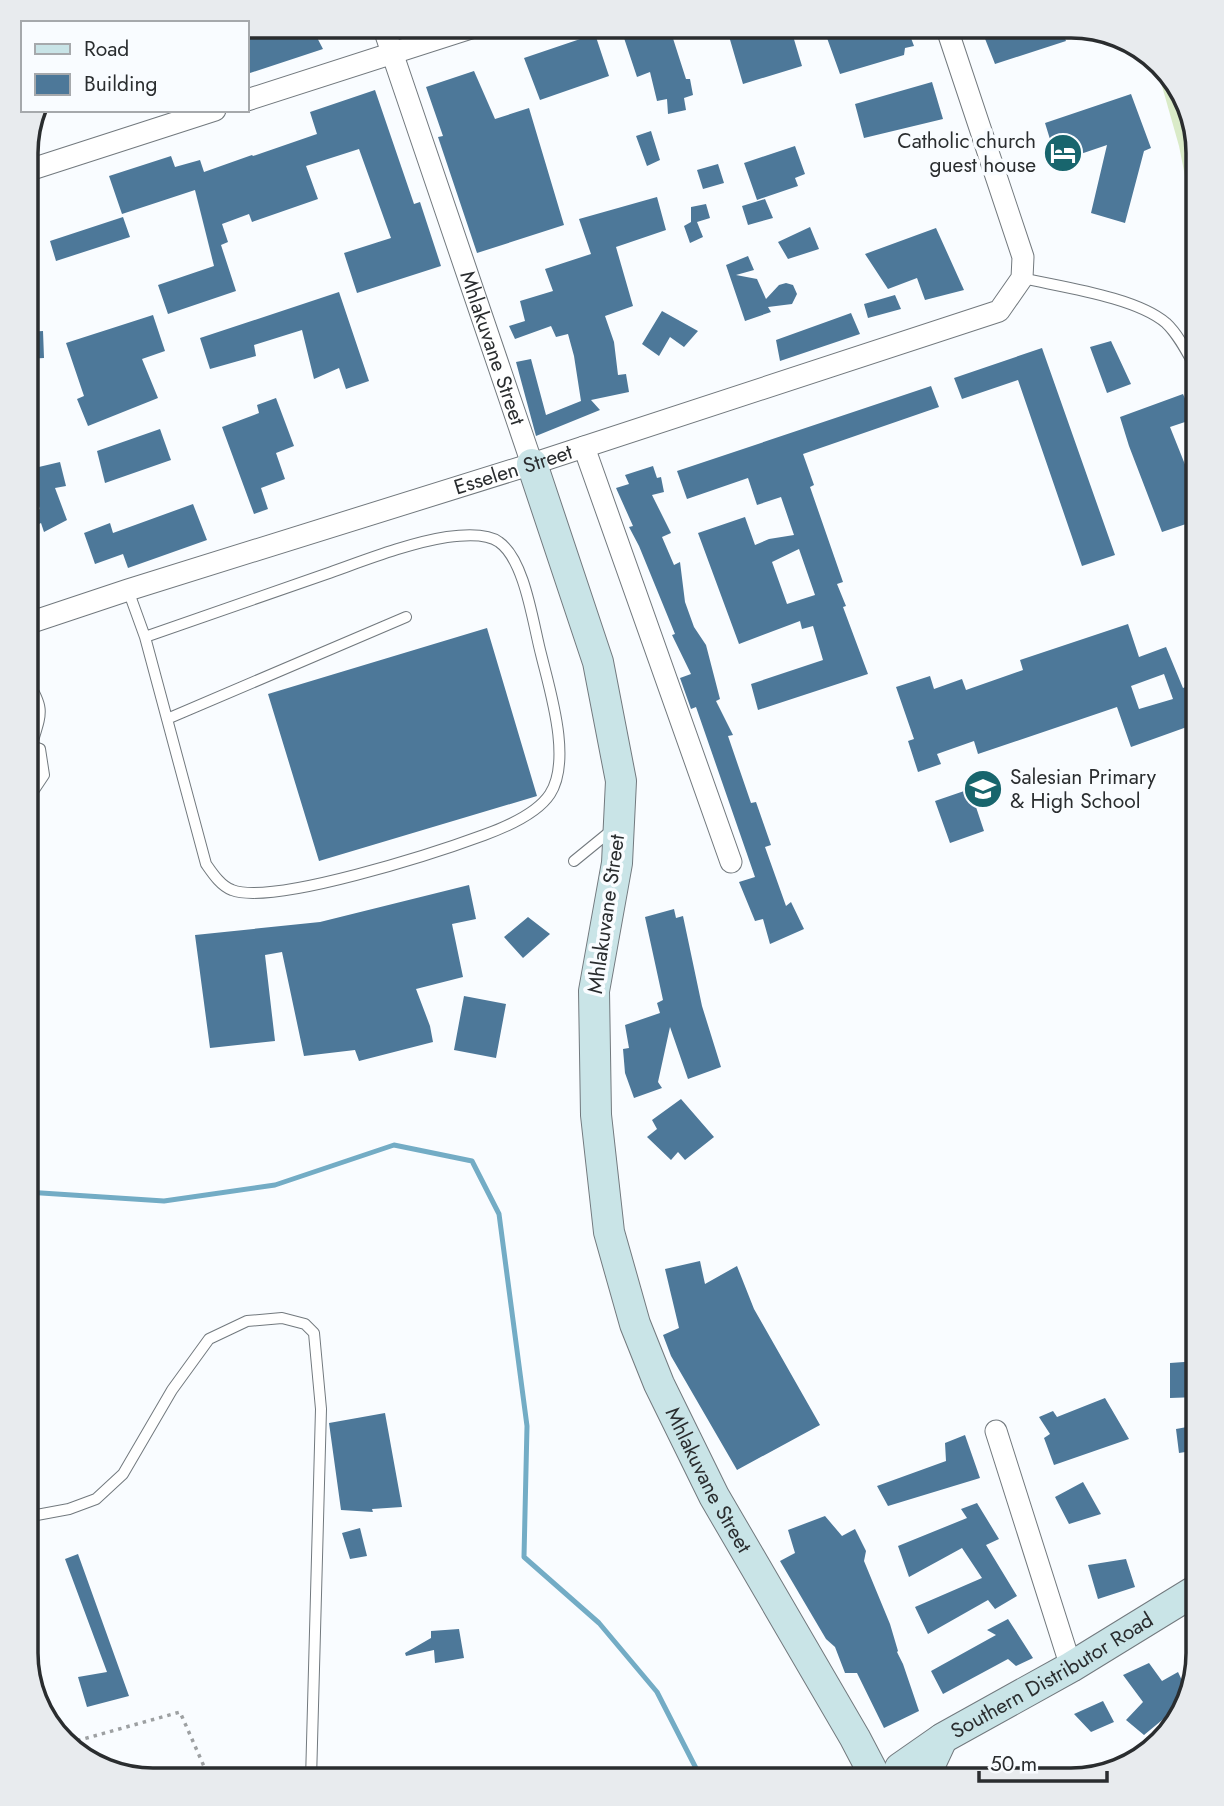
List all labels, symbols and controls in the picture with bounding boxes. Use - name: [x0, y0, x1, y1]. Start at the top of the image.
- legend: [21, 21, 248, 112]
- text: Road: [84, 34, 129, 64]
- text: Building: [84, 69, 157, 99]
- place label: Catholic church guest house: [897, 126, 1036, 180]
- hotel icon: Catholic church guest house: [1042, 132, 1084, 174]
- street label: Mhlakuvane Street: [452, 267, 533, 429]
- street label: Esselen Street: [450, 437, 576, 502]
- place label: Salesian Primary & High School: [1010, 762, 1157, 816]
- school or university icon: Salesian Primary & High School: [962, 768, 1004, 810]
- street label: Mhlakuvane Street: [580, 832, 632, 996]
- street label: Mhlakuvane Street: [658, 1402, 759, 1558]
- street label: Southern Distributor Road: [945, 1605, 1159, 1746]
- scale bar: [979, 1740, 1107, 1784]
- text: 50 m: [990, 1749, 1037, 1779]

